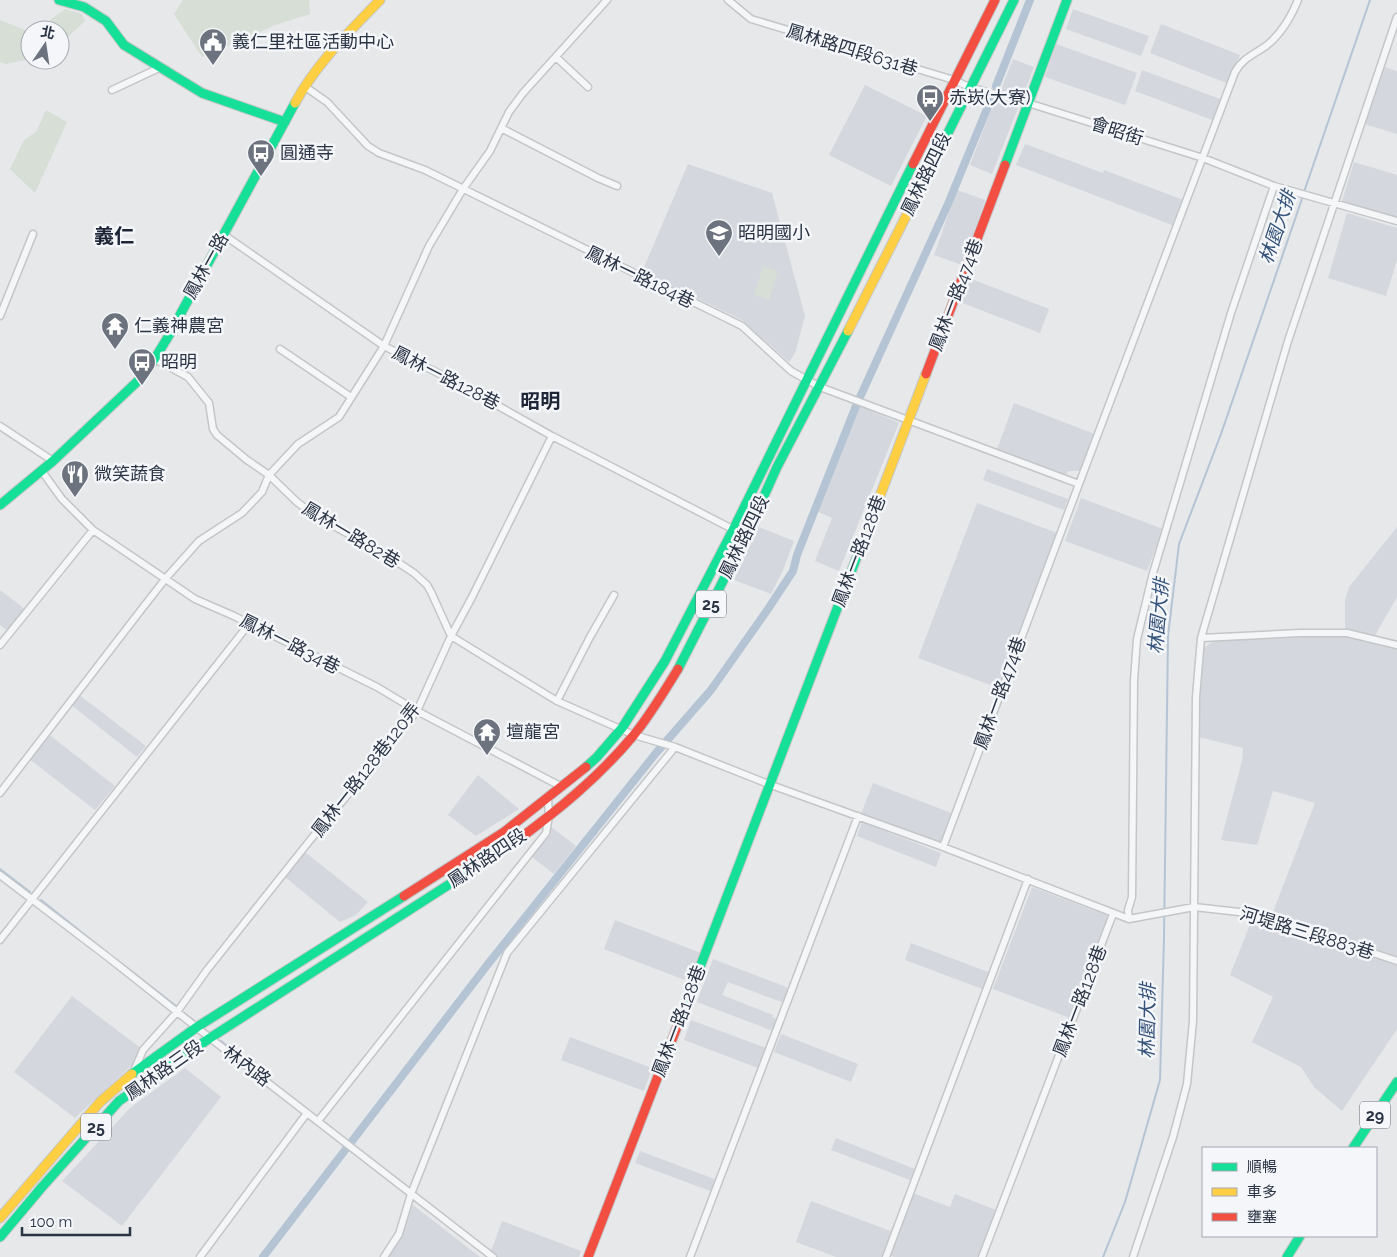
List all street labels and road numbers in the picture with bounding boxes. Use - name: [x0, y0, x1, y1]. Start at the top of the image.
- street label: 鳳林路四段631巷: [784, 20, 920, 79]
- street label: 會昭街: [1088, 112, 1146, 149]
- street label: 鳳林路四段: [896, 129, 955, 219]
- street label: 鳳林一路: [179, 229, 232, 302]
- street label: 鳳林一路474巷: [925, 236, 987, 354]
- street label: 鳳林一路184巷: [582, 241, 698, 312]
- street label: 鳳林一路128巷: [389, 341, 503, 414]
- street label: 鳳林路四段: [714, 492, 773, 582]
- street label: 鳳林一路128巷: [828, 492, 889, 610]
- street label: 鳳林一路82巷: [299, 497, 404, 572]
- road number: 25: [696, 590, 726, 618]
- street label: 鳳林一路34巷: [237, 609, 344, 678]
- street label: 鳳林一路474巷: [969, 634, 1030, 752]
- street label: 鳳林一路128巷120弄: [307, 699, 424, 841]
- street label: 鳳林路四段: [444, 824, 530, 891]
- street label: 河堤路三段883巷: [1238, 902, 1377, 963]
- street label: 鳳林一路128巷: [1049, 942, 1110, 1060]
- street label: 鳳林一路128巷: [648, 962, 709, 1080]
- street label: 鳳林路三段: [121, 1035, 207, 1104]
- street label: 林內路: [219, 1041, 275, 1090]
- road number: 29: [1360, 1102, 1390, 1128]
- road number: 25: [81, 1114, 111, 1140]

